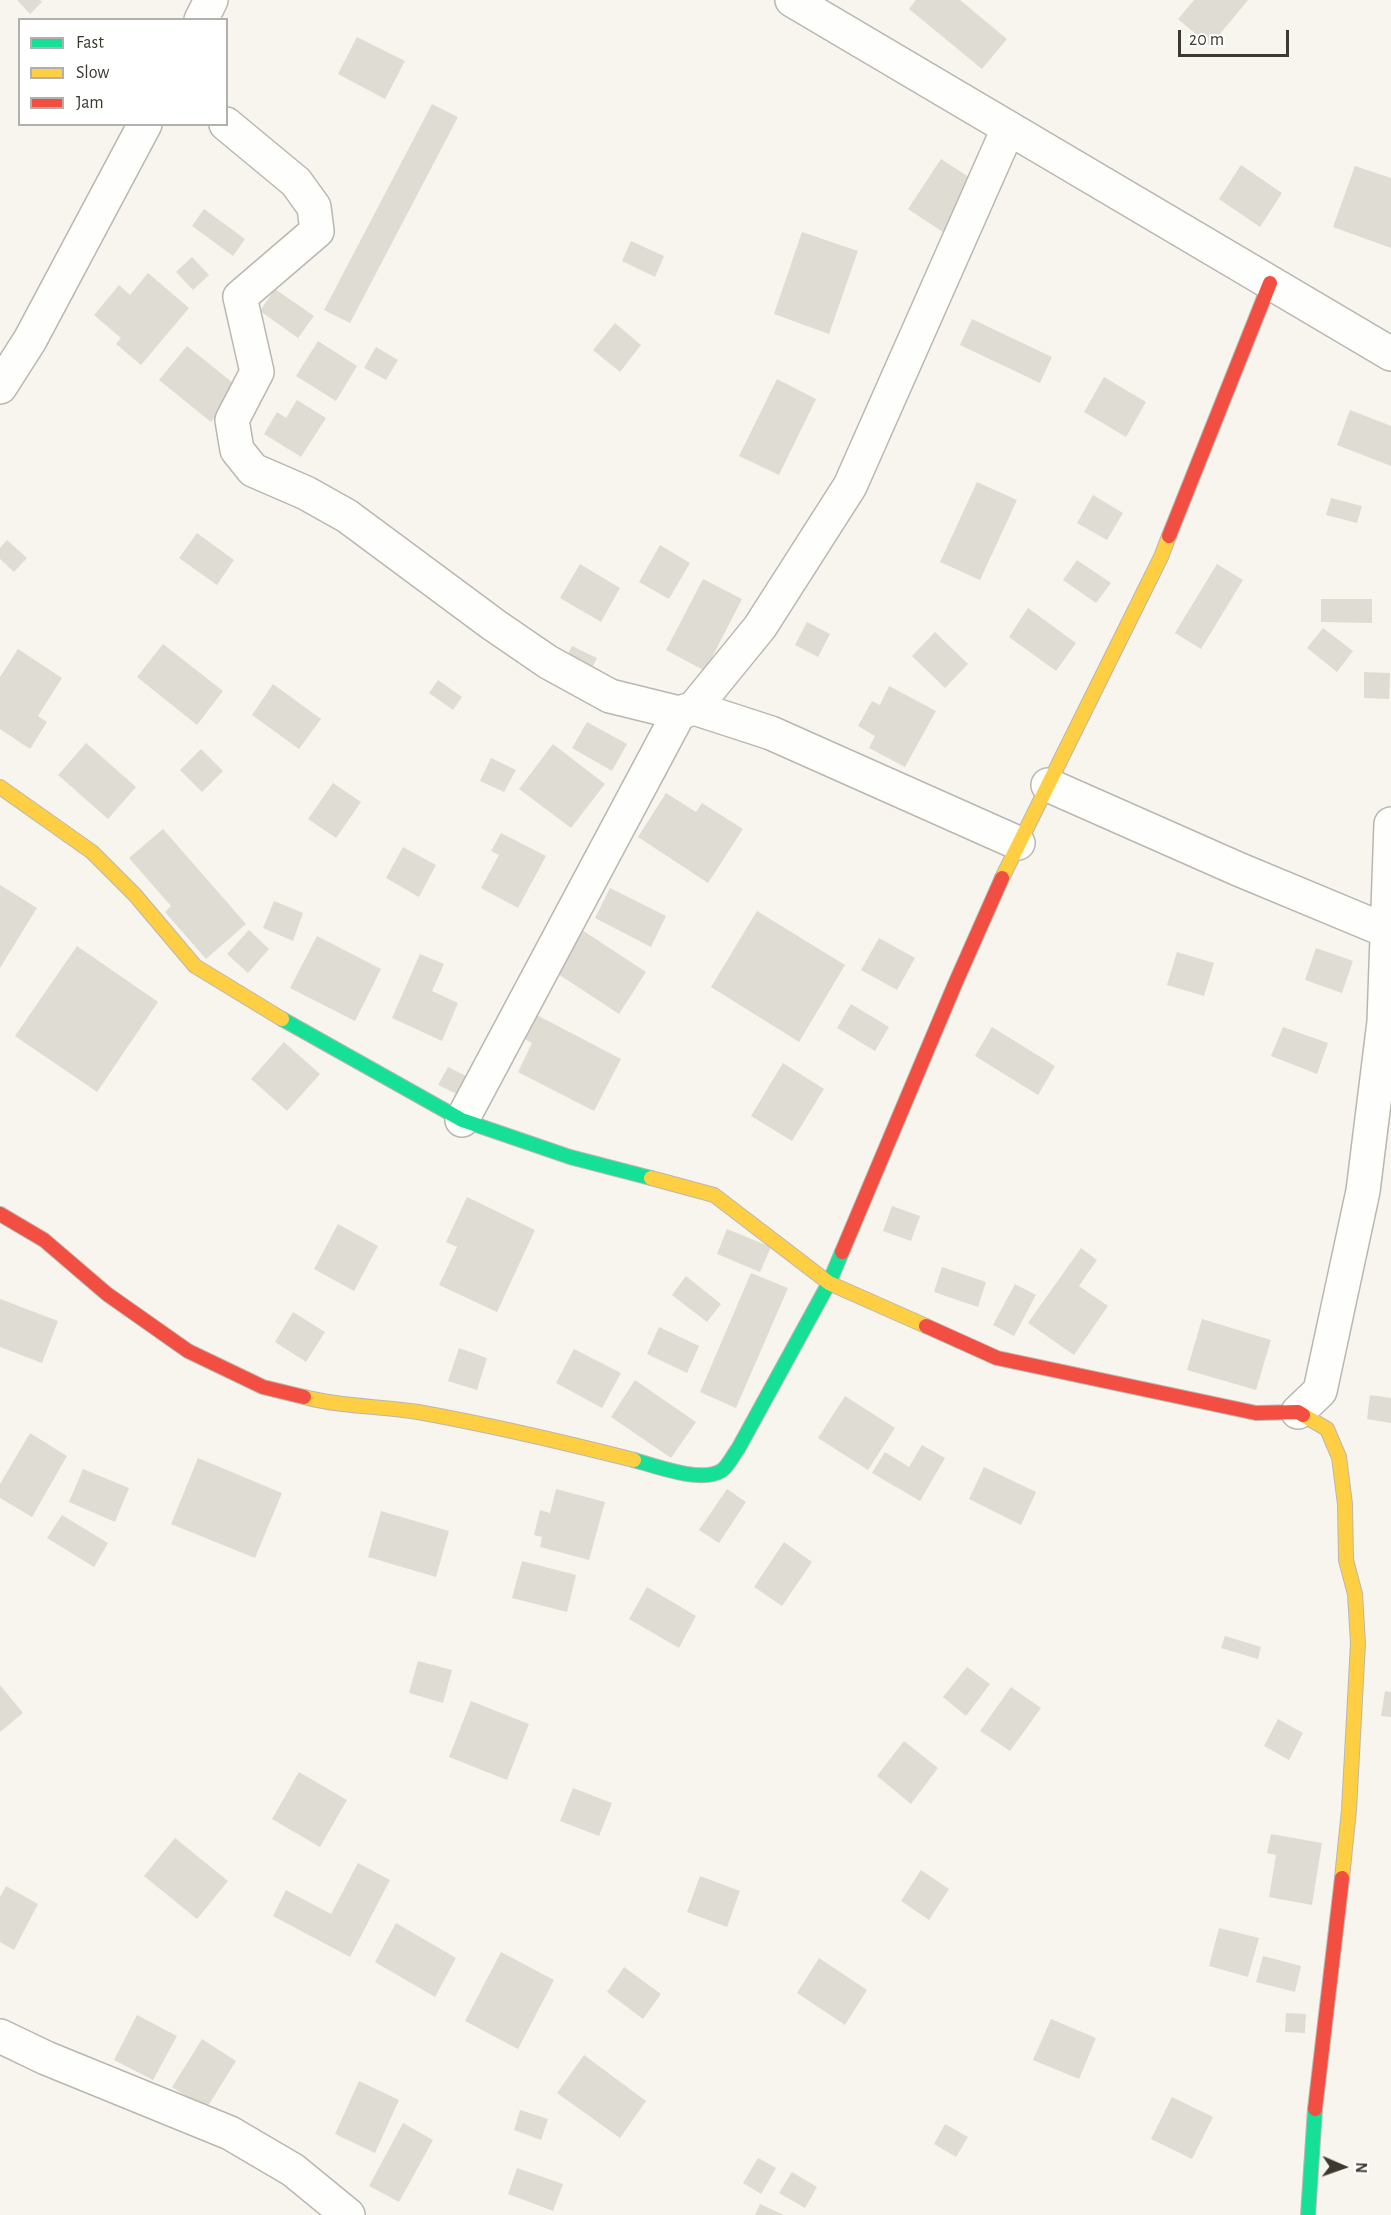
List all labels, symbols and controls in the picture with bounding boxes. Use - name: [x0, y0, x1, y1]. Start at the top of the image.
- legend: [18, 18, 228, 126]
- scale bar: [1181, 18, 1292, 56]
- text: 20 m: [1189, 31, 1224, 49]
- text: Fast: [76, 34, 104, 52]
- text: Slow: [76, 64, 109, 82]
- text: Jam: [76, 94, 104, 112]
- north arrow: [1313, 2137, 1373, 2197]
- text: N: [1353, 2162, 1369, 2173]

